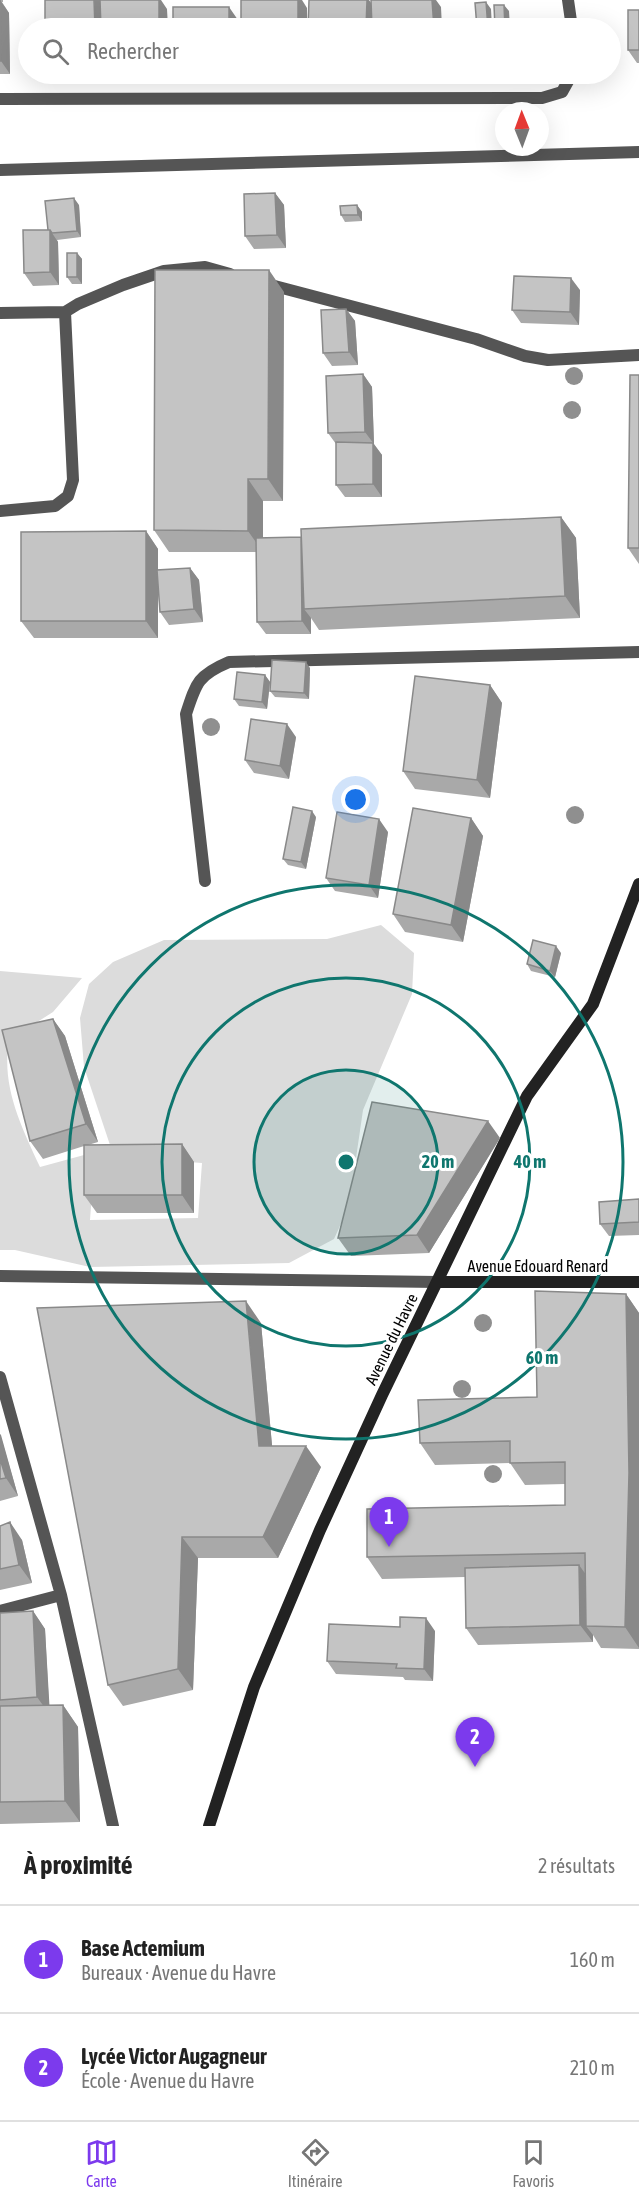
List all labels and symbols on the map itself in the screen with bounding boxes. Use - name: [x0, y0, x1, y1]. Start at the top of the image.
- north arrow: [495, 102, 549, 156]
- your location: [341, 785, 370, 814]
- text: 20 m: [422, 1151, 454, 1172]
- text: 40 m: [513, 1151, 546, 1172]
- centre of rings: [336, 1152, 356, 1172]
- street label: Avenue Edouard Renard: [468, 1257, 608, 1275]
- street label: Avenue du Havre: [361, 1290, 421, 1388]
- text: 60 m: [526, 1347, 558, 1368]
- pin: 1: [370, 1498, 408, 1547]
- pin: 2: [456, 1718, 494, 1767]

